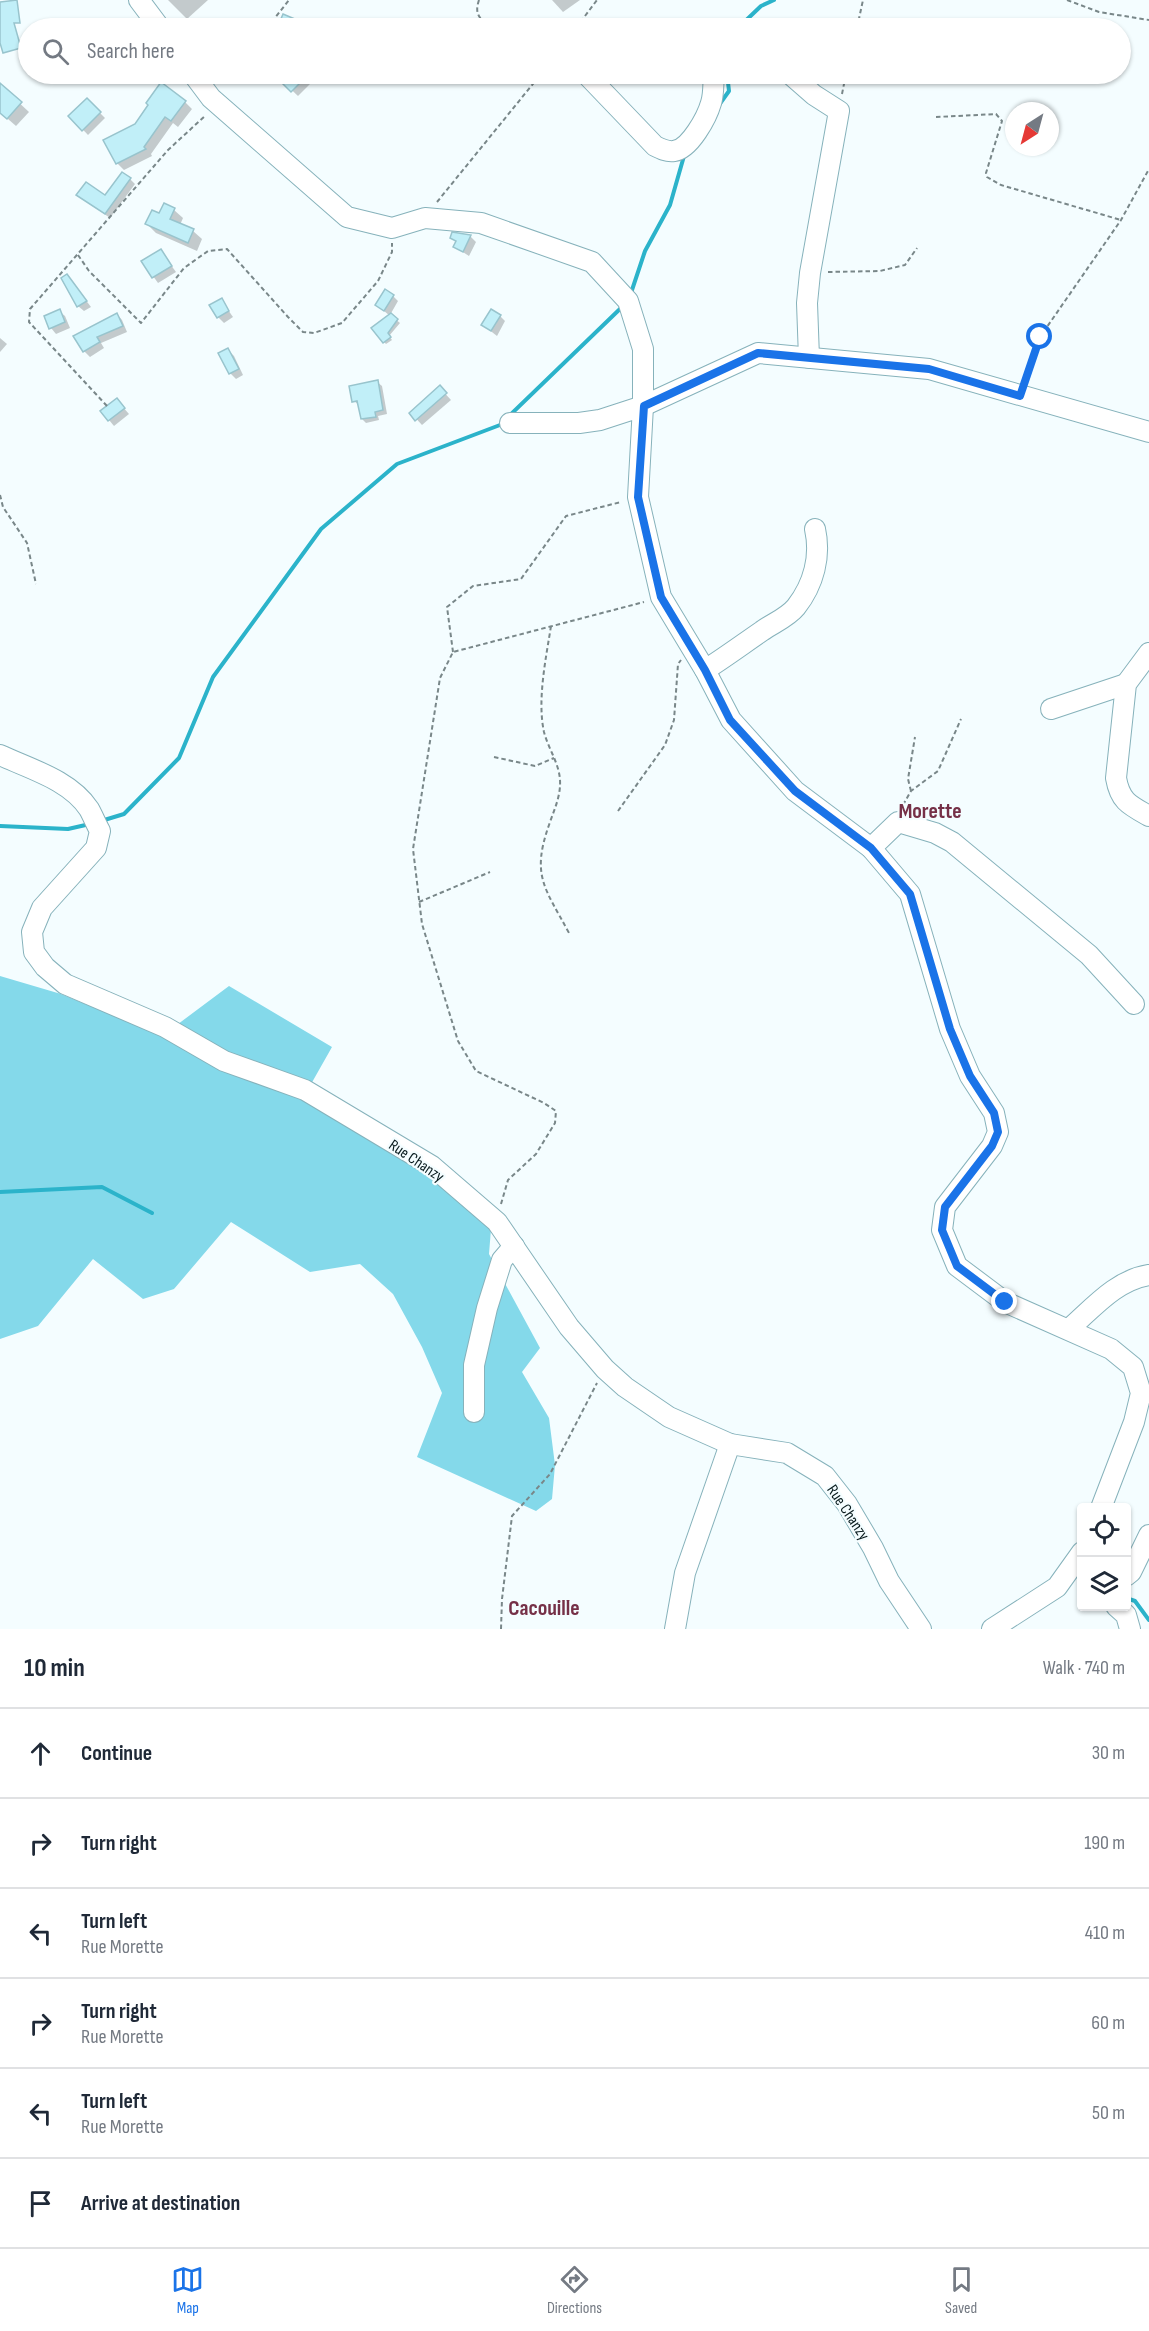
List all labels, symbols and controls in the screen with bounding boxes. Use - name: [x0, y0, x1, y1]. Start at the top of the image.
- search box: [18, 18, 1131, 84]
- icon: search: [39, 35, 72, 68]
- text: Search here: [87, 38, 174, 65]
- north arrow: [1005, 102, 1059, 156]
- route start: [1026, 323, 1052, 349]
- district label: Morette: [898, 798, 962, 825]
- street label: Rue Chanzy: [385, 1136, 447, 1187]
- route end: [991, 1288, 1017, 1314]
- street label: Rue Chanzy: [822, 1482, 873, 1544]
- map controls: [1077, 1503, 1131, 1611]
- button: locate: [1077, 1503, 1131, 1557]
- button: layers: [1077, 1557, 1131, 1611]
- district label: Cacouille: [508, 1595, 580, 1622]
- text: 10 min: [24, 1653, 85, 1684]
- text: Walk · 740 m: [1043, 1656, 1125, 1680]
- icon: ahead: [24, 1737, 57, 1770]
- text: Continue: [81, 1740, 152, 1767]
- text: 30 m: [1092, 1741, 1125, 1765]
- icon: right: [24, 1827, 57, 1860]
- text: Turn right: [81, 1830, 157, 1857]
- text: 190 m: [1084, 1831, 1125, 1855]
- text: Turn left: [81, 1908, 147, 1935]
- icon: left: [24, 1917, 57, 1950]
- text: 410 m: [1085, 1921, 1125, 1945]
- text: Rue Morette: [81, 1935, 163, 1959]
- text: Turn right: [81, 1998, 157, 2025]
- icon: right: [24, 2007, 57, 2040]
- text: 60 m: [1091, 2011, 1125, 2035]
- text: Rue Morette: [81, 2025, 163, 2049]
- text: Turn left: [81, 2088, 147, 2115]
- icon: left: [24, 2097, 57, 2130]
- text: 50 m: [1092, 2101, 1125, 2125]
- text: Rue Morette: [81, 2115, 163, 2139]
- icon: arrive: [24, 2187, 57, 2220]
- text: Arrive at destination: [81, 2190, 240, 2217]
- tab: Map: [171, 2263, 204, 2318]
- tab: Directions: [547, 2263, 602, 2318]
- tab: Saved: [945, 2263, 978, 2318]

